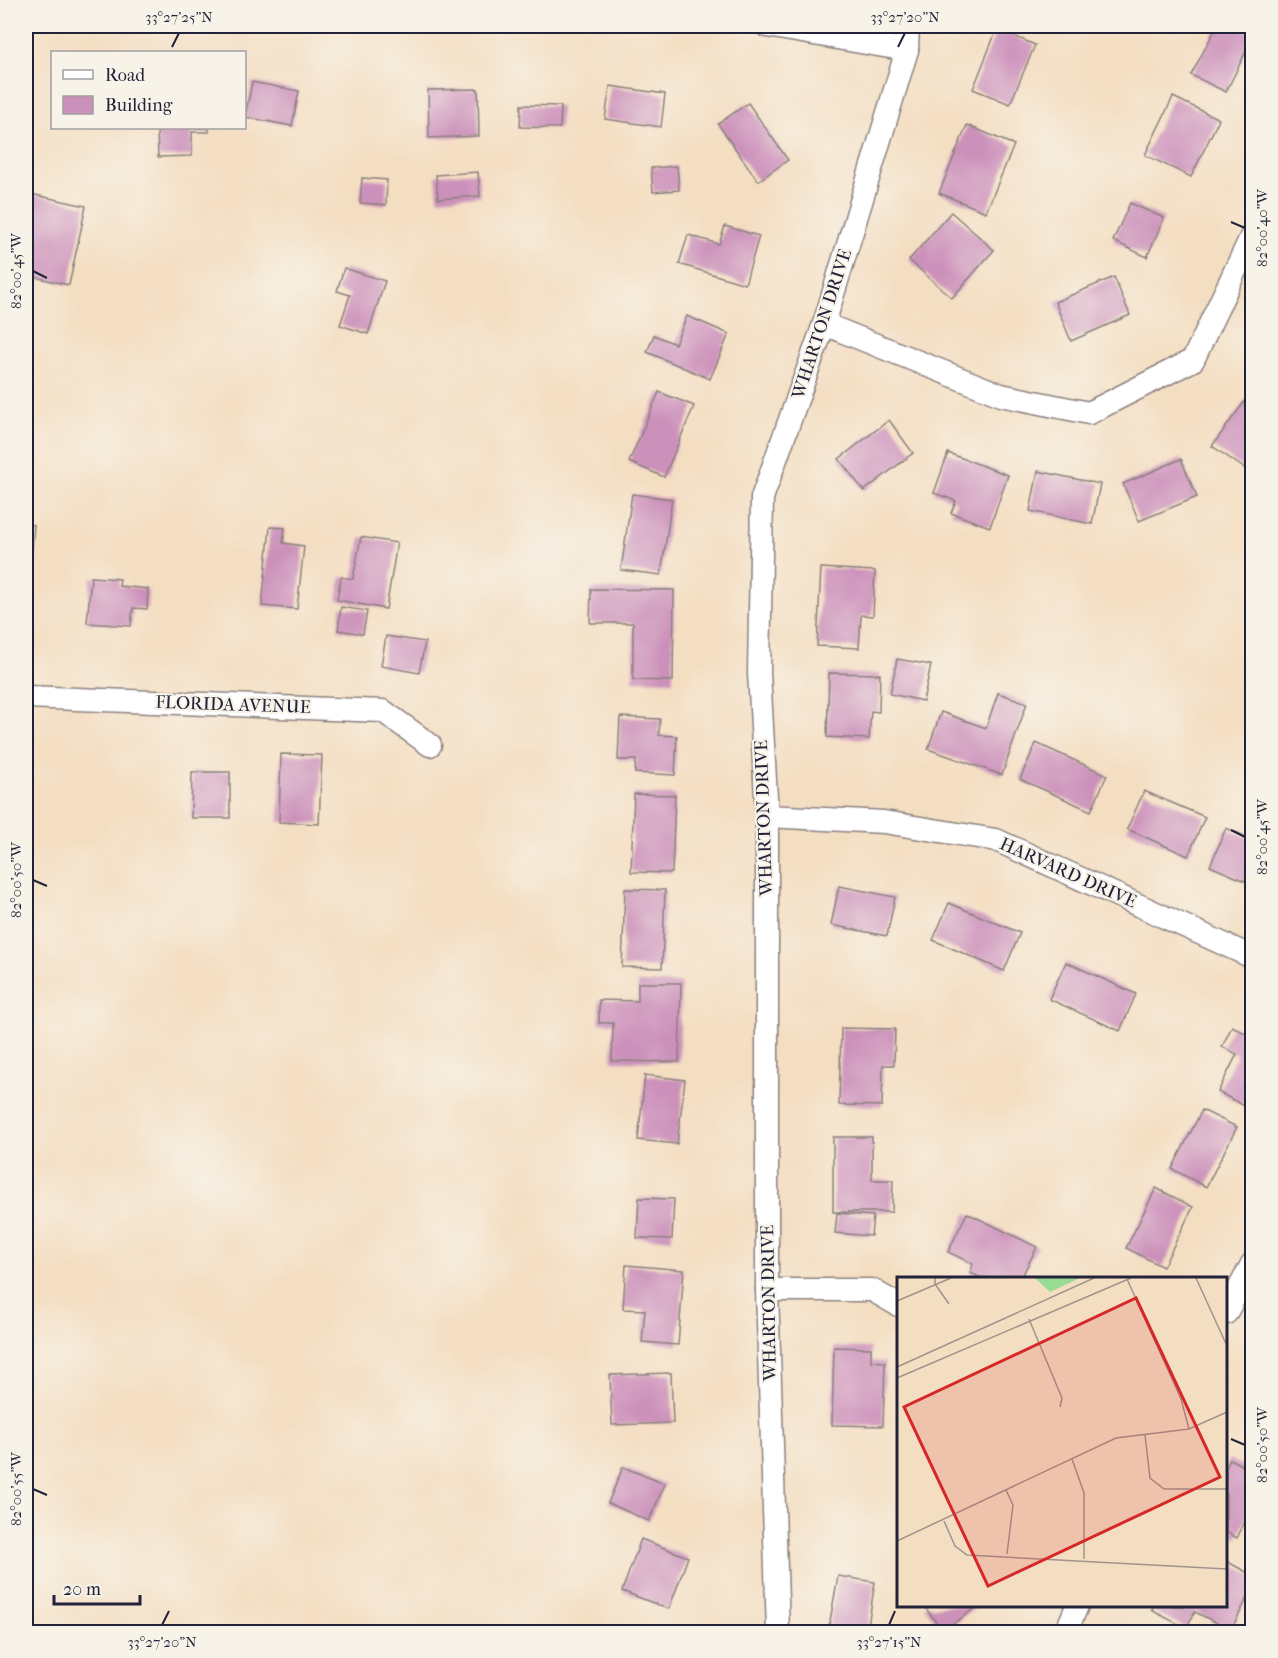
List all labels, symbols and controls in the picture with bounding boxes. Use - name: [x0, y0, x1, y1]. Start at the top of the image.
- text: 33°27'25"N: [145, 8, 213, 26]
- text: 33°27'20"N: [870, 8, 940, 26]
- legend: [51, 51, 246, 129]
- text: Road: [105, 65, 145, 86]
- text: Building: [105, 95, 173, 116]
- text: 82°00'40"W: [1253, 188, 1271, 267]
- text: 82°00'45"W: [7, 232, 25, 309]
- street label: WHARTON DRIVE: [788, 247, 856, 402]
- street label: FLORIDA AVENUE: [155, 692, 311, 718]
- street label: WHARTON DRIVE: [751, 740, 777, 897]
- text: 82°00'45"W: [1253, 798, 1271, 875]
- street label: HARVARD DRIVE: [996, 833, 1140, 913]
- text: 82°00'50"W: [7, 841, 25, 918]
- street label: WHARTON DRIVE: [757, 1225, 781, 1382]
- inset map: [897, 1277, 1227, 1607]
- text: 82°00'50"W: [1253, 1406, 1271, 1483]
- text: 82°00'55"W: [7, 1451, 25, 1526]
- scale bar: [54, 1568, 140, 1606]
- text: 20 m: [63, 1579, 101, 1600]
- text: 33°27'20"N: [127, 1633, 197, 1651]
- text: 33°27'15"N: [857, 1633, 922, 1651]

